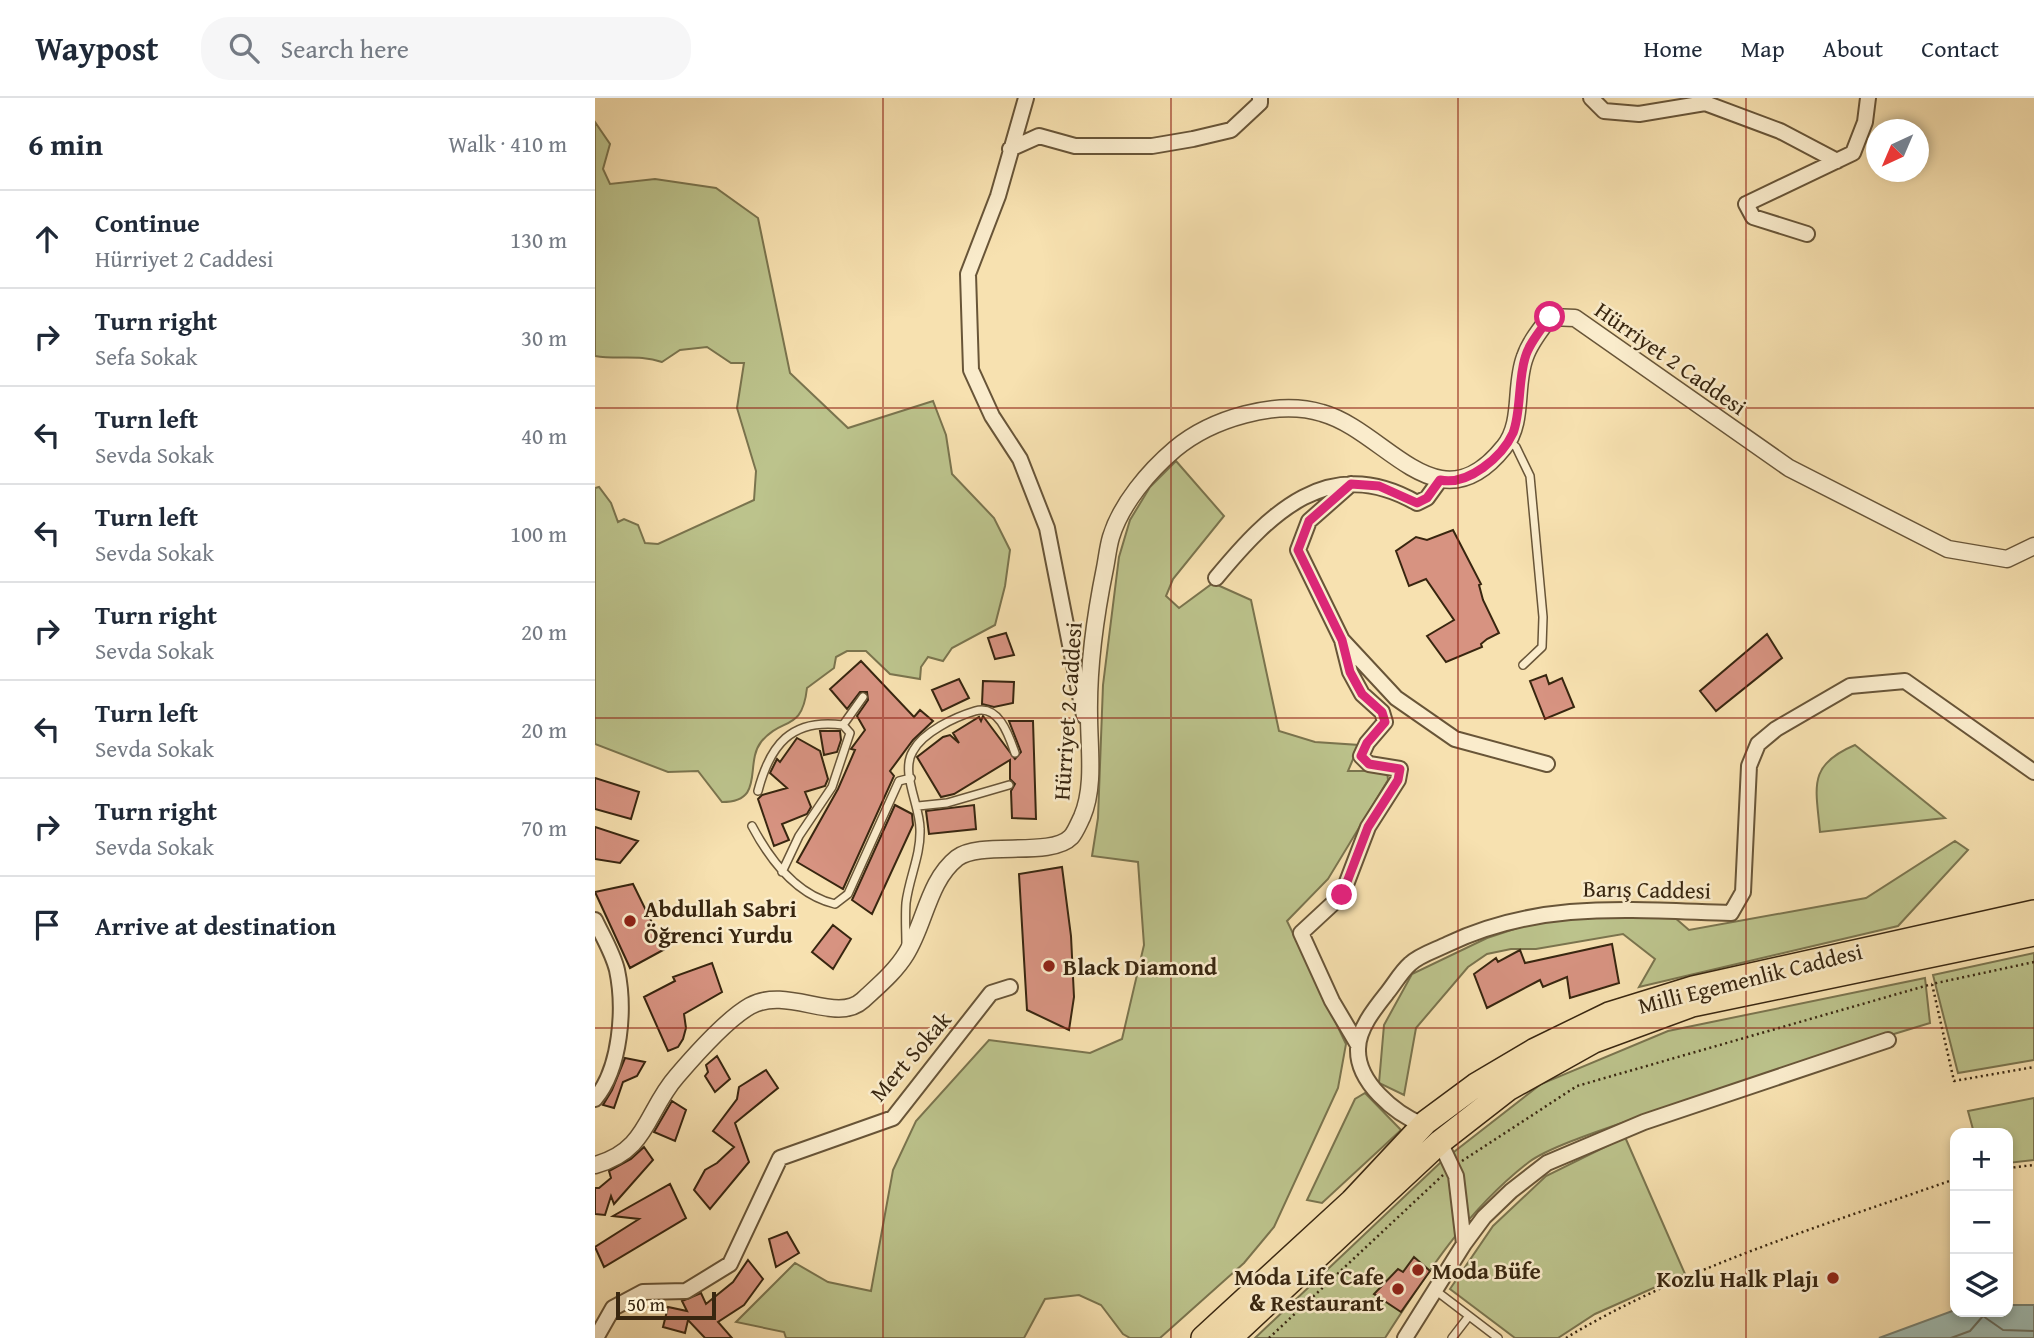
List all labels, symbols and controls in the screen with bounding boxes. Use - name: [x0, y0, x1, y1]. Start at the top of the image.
- search box: [201, 17, 691, 80]
- text: Waypost: [35, 24, 159, 72]
- icon: search: [225, 29, 263, 67]
- text: Search here: [281, 29, 409, 68]
- text: Home: [1644, 31, 1703, 66]
- text: Map: [1741, 31, 1785, 66]
- text: About: [1823, 31, 1883, 66]
- text: Contact: [1921, 31, 1999, 66]
- north arrow: [1866, 119, 1929, 182]
- text: 6 min: [28, 122, 103, 166]
- text: Walk · 410 m: [448, 127, 567, 160]
- text: Continue: [95, 203, 200, 242]
- icon: ahead: [28, 220, 66, 258]
- text: 130 m: [510, 223, 567, 256]
- text: Hürriyet 2 Caddesi: [95, 242, 274, 275]
- street label: Hürriyet 2 Caddesi: [1588, 293, 1754, 423]
- text: Turn right: [95, 301, 217, 340]
- route start: [1534, 301, 1565, 332]
- icon: right: [28, 318, 66, 356]
- text: 30 m: [521, 321, 567, 354]
- text: Sefa Sokak: [95, 340, 198, 373]
- text: Turn left: [95, 399, 198, 438]
- icon: left: [28, 416, 66, 454]
- text: 40 m: [521, 419, 567, 452]
- text: Sevda Sokak: [95, 438, 214, 471]
- text: Turn left: [95, 497, 198, 536]
- icon: left: [28, 514, 66, 552]
- text: 100 m: [510, 517, 567, 550]
- text: Sevda Sokak: [95, 536, 214, 569]
- text: Turn right: [95, 595, 217, 634]
- icon: right: [28, 612, 66, 650]
- text: 20 m: [521, 615, 567, 648]
- street label: Hürriyet 2 Caddesi: [1044, 621, 1090, 801]
- text: Sevda Sokak: [95, 634, 214, 667]
- text: Turn left: [95, 693, 198, 732]
- icon: left: [28, 710, 66, 748]
- text: 20 m: [521, 713, 567, 746]
- text: Sevda Sokak: [95, 732, 214, 765]
- text: Turn right: [95, 791, 217, 830]
- icon: right: [28, 808, 66, 846]
- text: 70 m: [521, 811, 567, 844]
- text: Sevda Sokak: [95, 830, 214, 863]
- street label: Barış Caddesi: [1583, 871, 1711, 907]
- route end: [1326, 879, 1357, 910]
- place label: Abdullah Sabri Öğrenci Yurdu: [644, 892, 797, 951]
- icon: arrive: [28, 906, 66, 944]
- text: Arrive at destination: [95, 906, 336, 945]
- marker: Abdullah Sabri Öğrenci Yurdu: [622, 913, 638, 929]
- street label: Milli Egemenlik Caddesi: [1634, 934, 1866, 1022]
- place label: Black Diamond: [1063, 950, 1218, 983]
- marker: Black Diamond: [1041, 958, 1057, 974]
- street label: Mert Sokak: [862, 1004, 959, 1108]
- map controls: [1950, 1128, 2013, 1317]
- button: +: [1950, 1128, 2013, 1191]
- button: −: [1950, 1191, 2013, 1254]
- place label: Moda Büfe: [1432, 1254, 1541, 1287]
- button: layers: [1950, 1254, 2013, 1317]
- place label: Moda Life Cafe & Restaurant: [1234, 1260, 1384, 1319]
- marker: Moda Büfe: [1410, 1262, 1426, 1278]
- place label: Kozlu Halk Plajı: [1657, 1262, 1819, 1295]
- marker: Kozlu Halk Plajı: [1825, 1270, 1841, 1286]
- marker: Moda Life Cafe & Restaurant: [1390, 1281, 1406, 1297]
- scale bar: [616, 1289, 716, 1321]
- text: 50 m: [627, 1290, 665, 1318]

